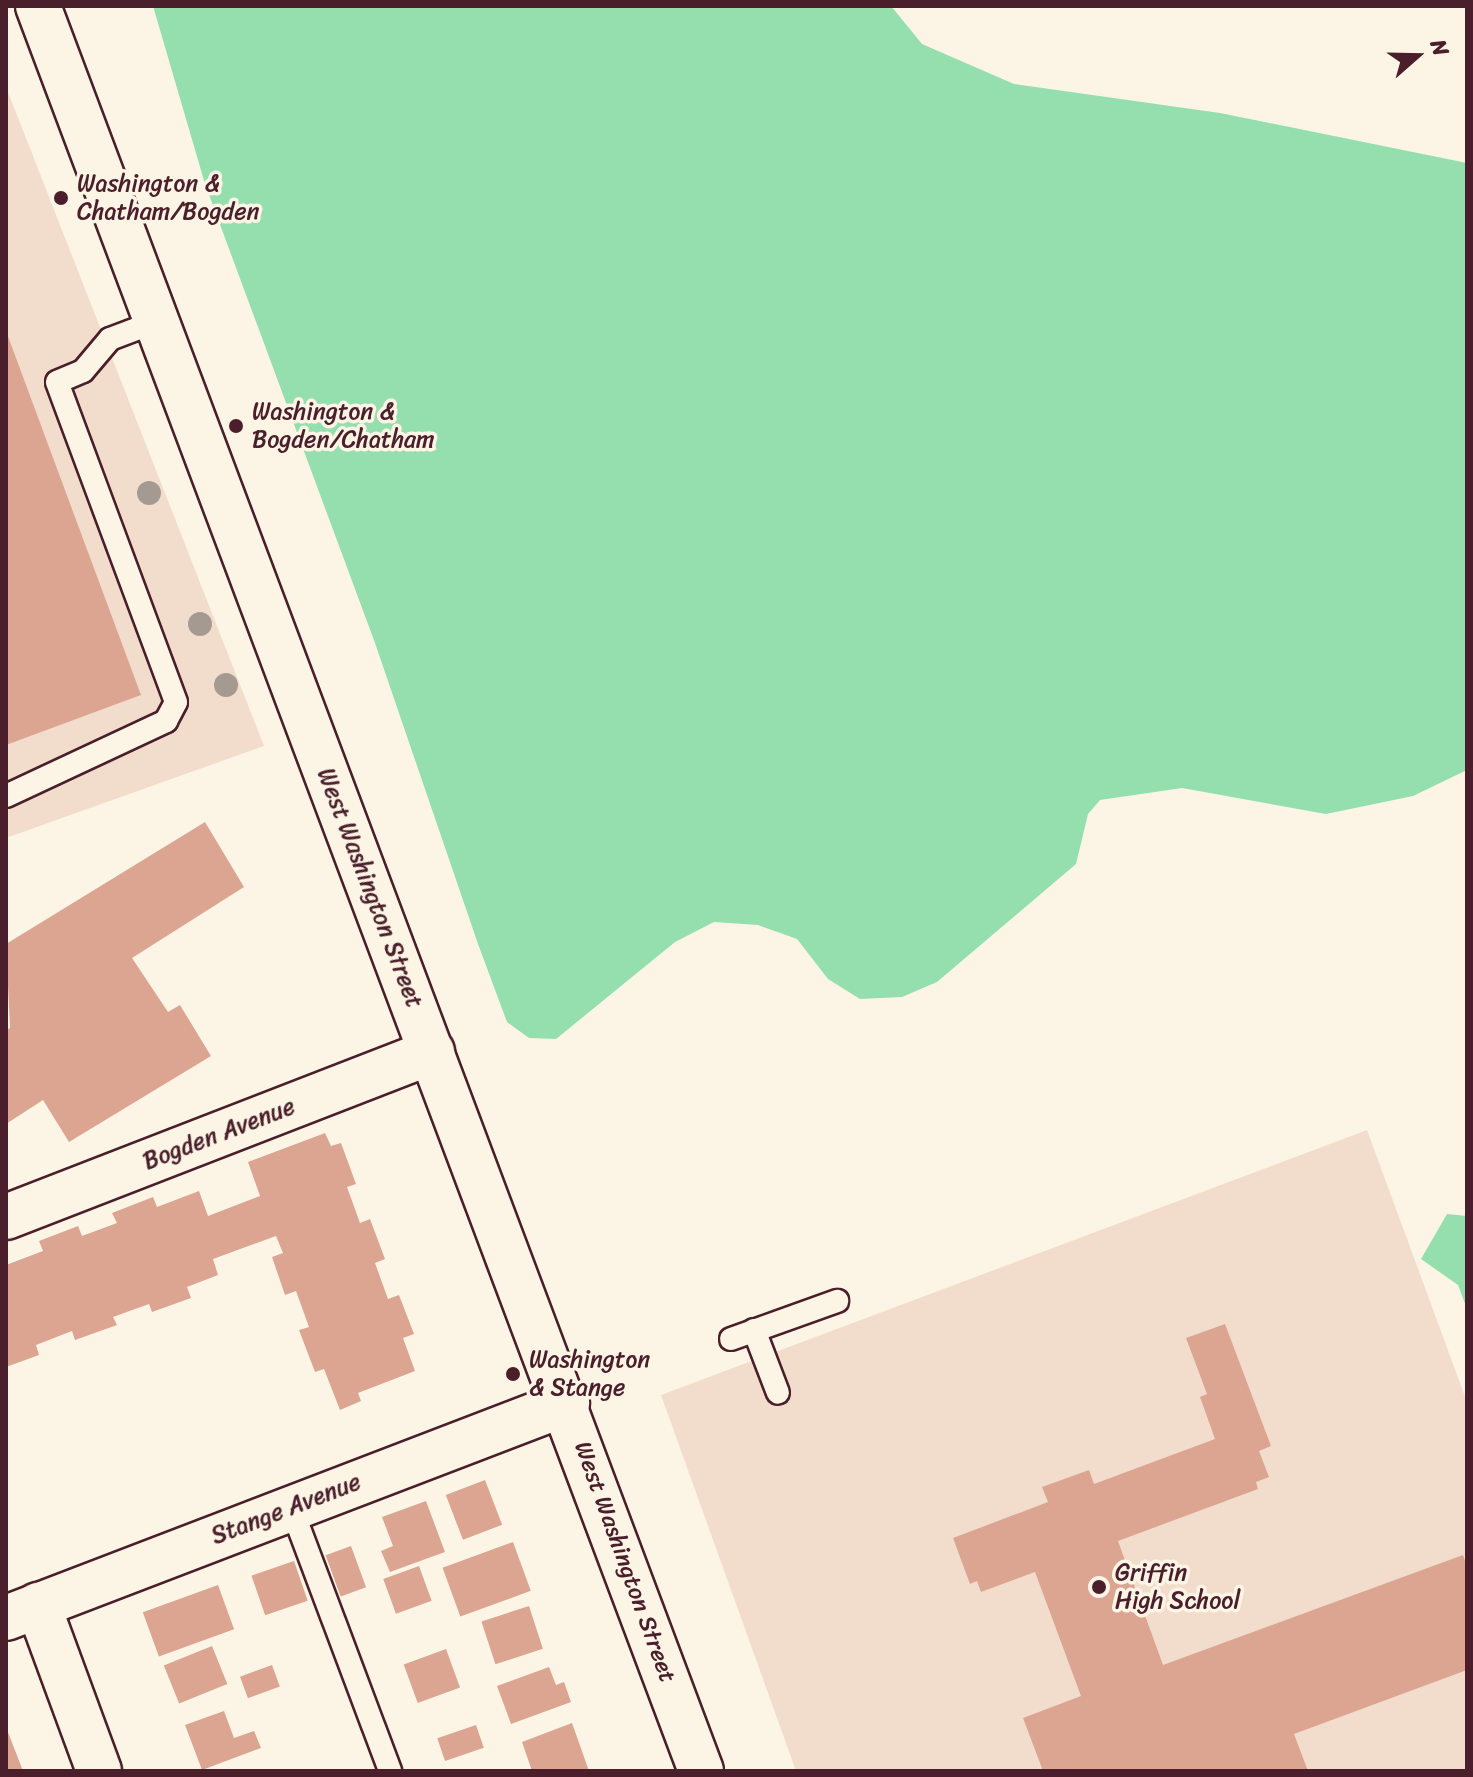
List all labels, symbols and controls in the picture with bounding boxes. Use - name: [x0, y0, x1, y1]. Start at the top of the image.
- north arrow: [1377, 16, 1457, 96]
- text: N: [1419, 34, 1461, 61]
- place label: Washington & Chatham/Bogden: [77, 170, 260, 226]
- marker: Washington & Chatham/Bogden: [52, 189, 70, 207]
- place label: Washington & Bogden/Chatham: [252, 398, 435, 454]
- marker: Washington & Bogden/Chatham: [227, 417, 245, 435]
- street label: West Washington Street: [311, 763, 429, 1013]
- street label: Bogden Avenue: [139, 1092, 299, 1176]
- place label: Washington & Stange: [529, 1346, 650, 1402]
- marker: Washington & Stange: [504, 1365, 522, 1383]
- street label: West Washington Street: [568, 1437, 682, 1687]
- street label: Stange Avenue: [207, 1467, 365, 1551]
- place label: Griffin High School: [1115, 1559, 1240, 1615]
- marker: Griffin High School: [1090, 1578, 1108, 1596]

